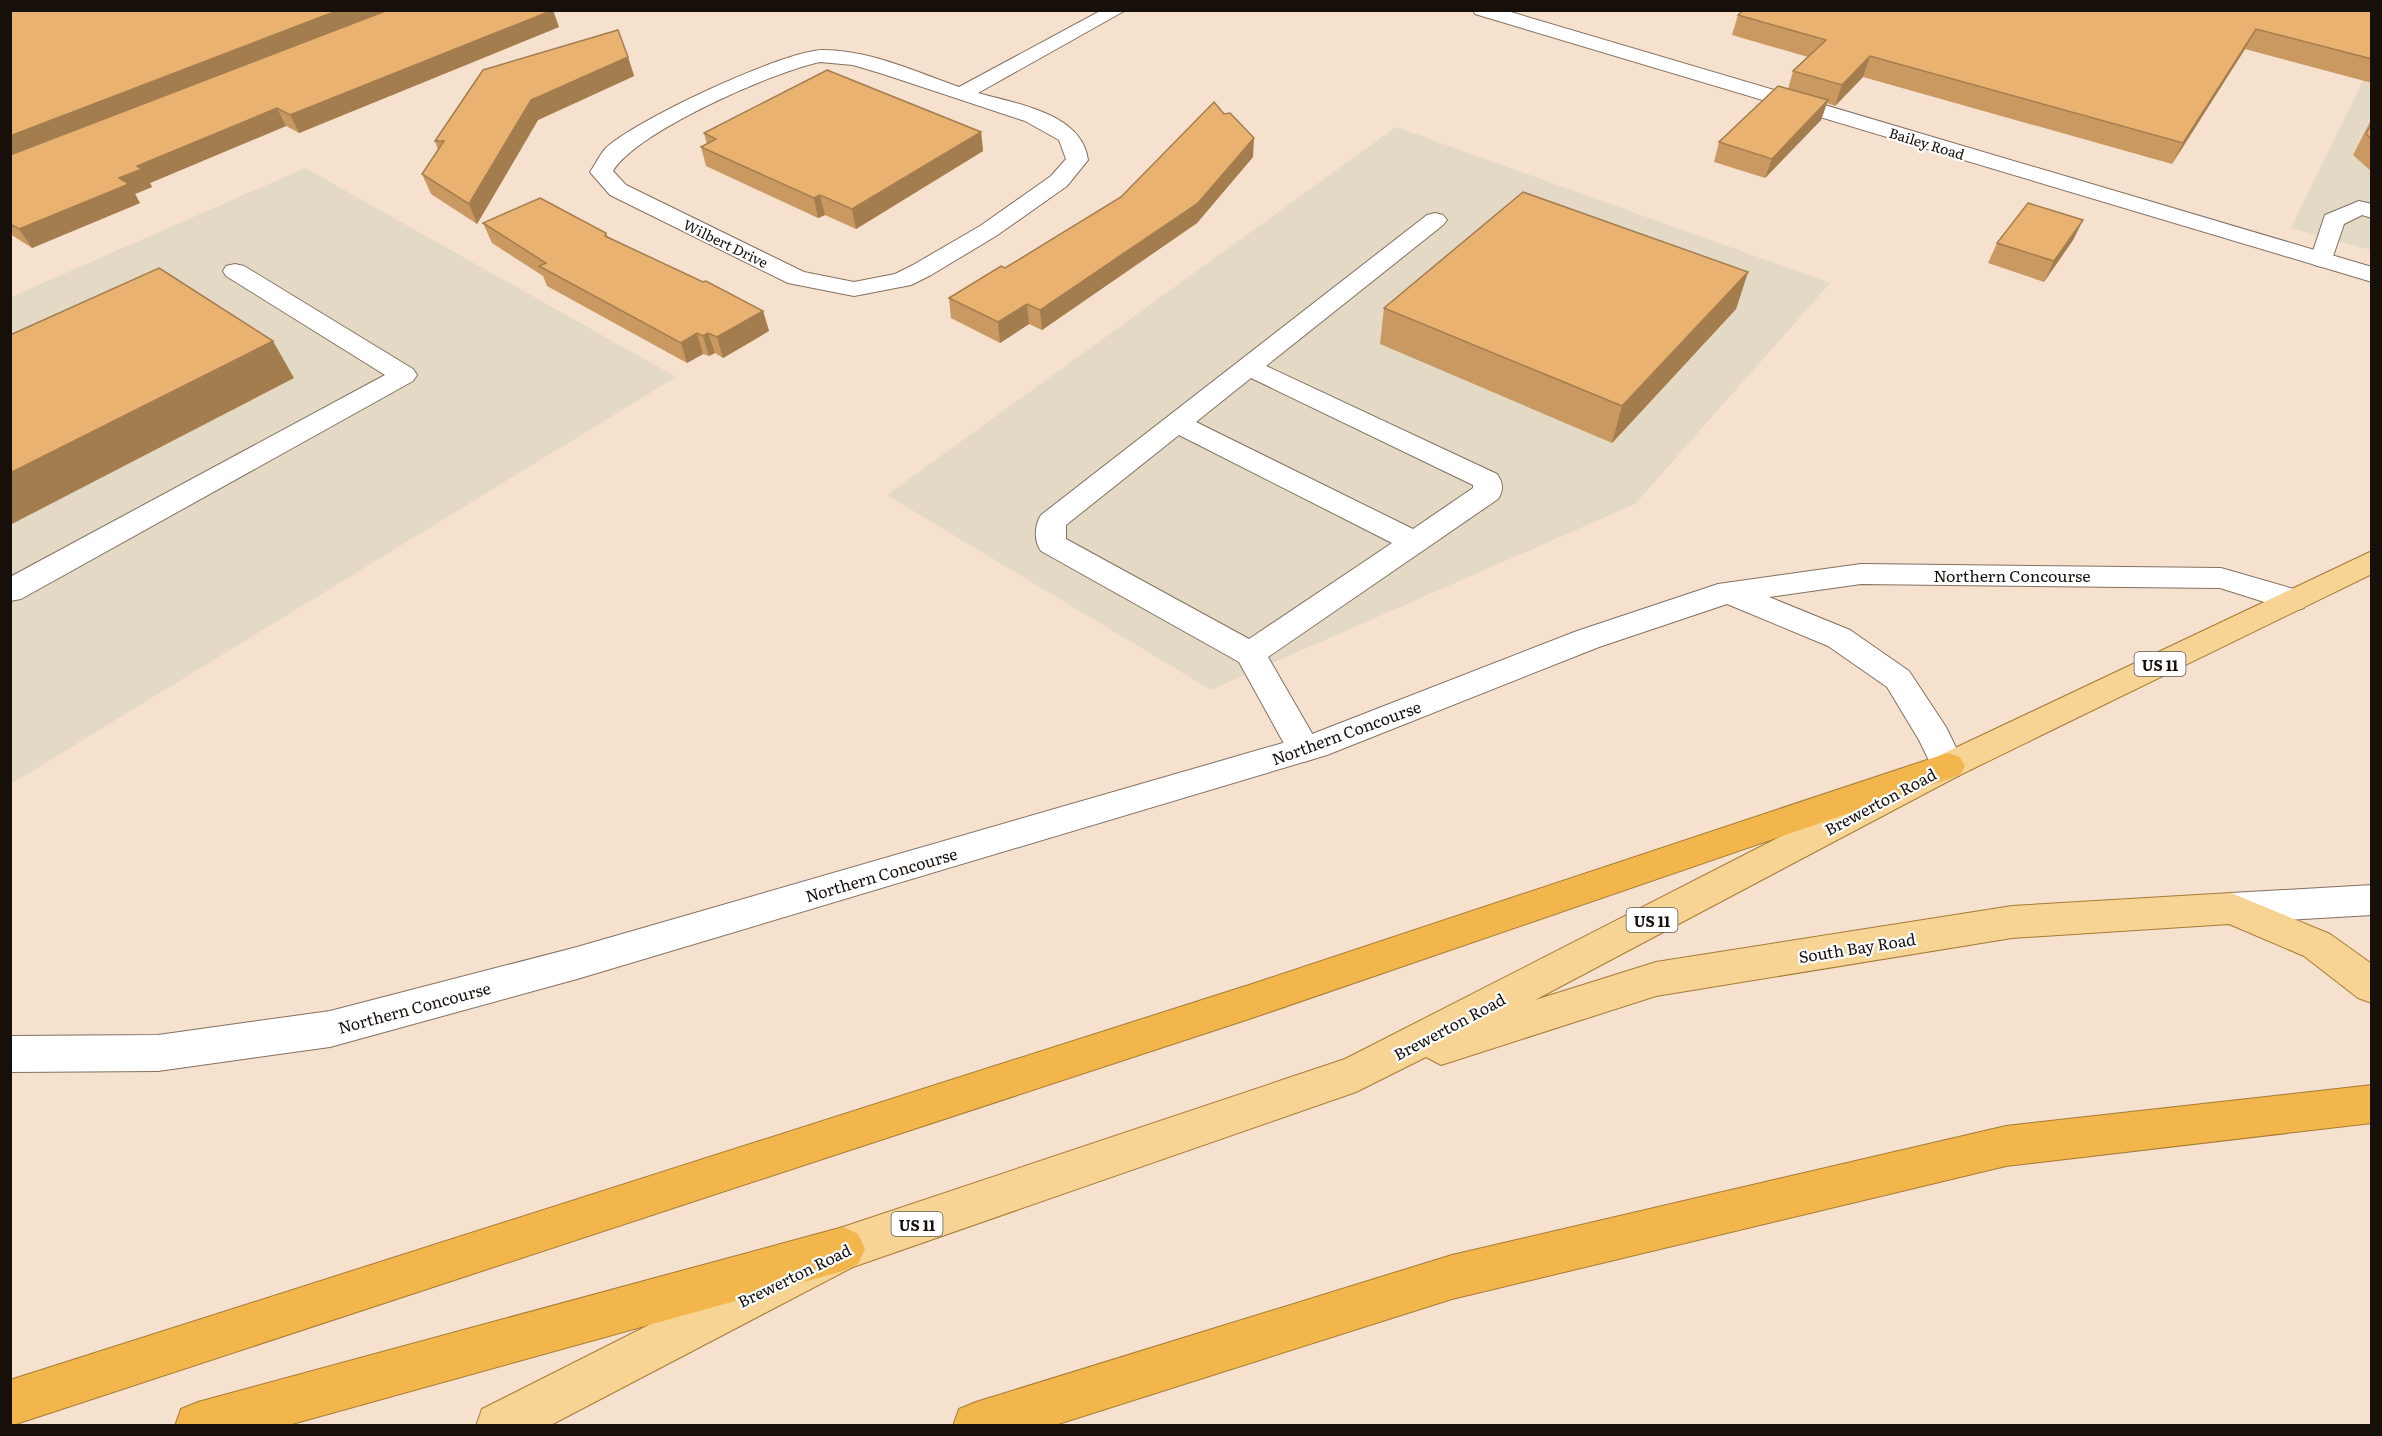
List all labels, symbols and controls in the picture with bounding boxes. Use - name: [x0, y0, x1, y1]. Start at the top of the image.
- street label: Bailey Road: [1887, 122, 1968, 164]
- street label: Wilbert Drive: [680, 214, 772, 272]
- street label: Northern Concourse: [1933, 563, 2091, 587]
- road number: US 11: [2134, 652, 2186, 676]
- street label: Northern Concourse: [1268, 694, 1424, 770]
- street label: Brewerton Road: [1820, 761, 1940, 841]
- street label: Northern Concourse: [802, 841, 960, 907]
- road number: US 11: [1626, 908, 1678, 932]
- street label: South Bay Road: [1797, 926, 1918, 968]
- street label: Northern Concourse: [335, 975, 493, 1039]
- street label: Brewerton Road: [1389, 986, 1509, 1066]
- road number: US 11: [892, 1212, 942, 1236]
- street label: Brewerton Road: [733, 1237, 855, 1313]

